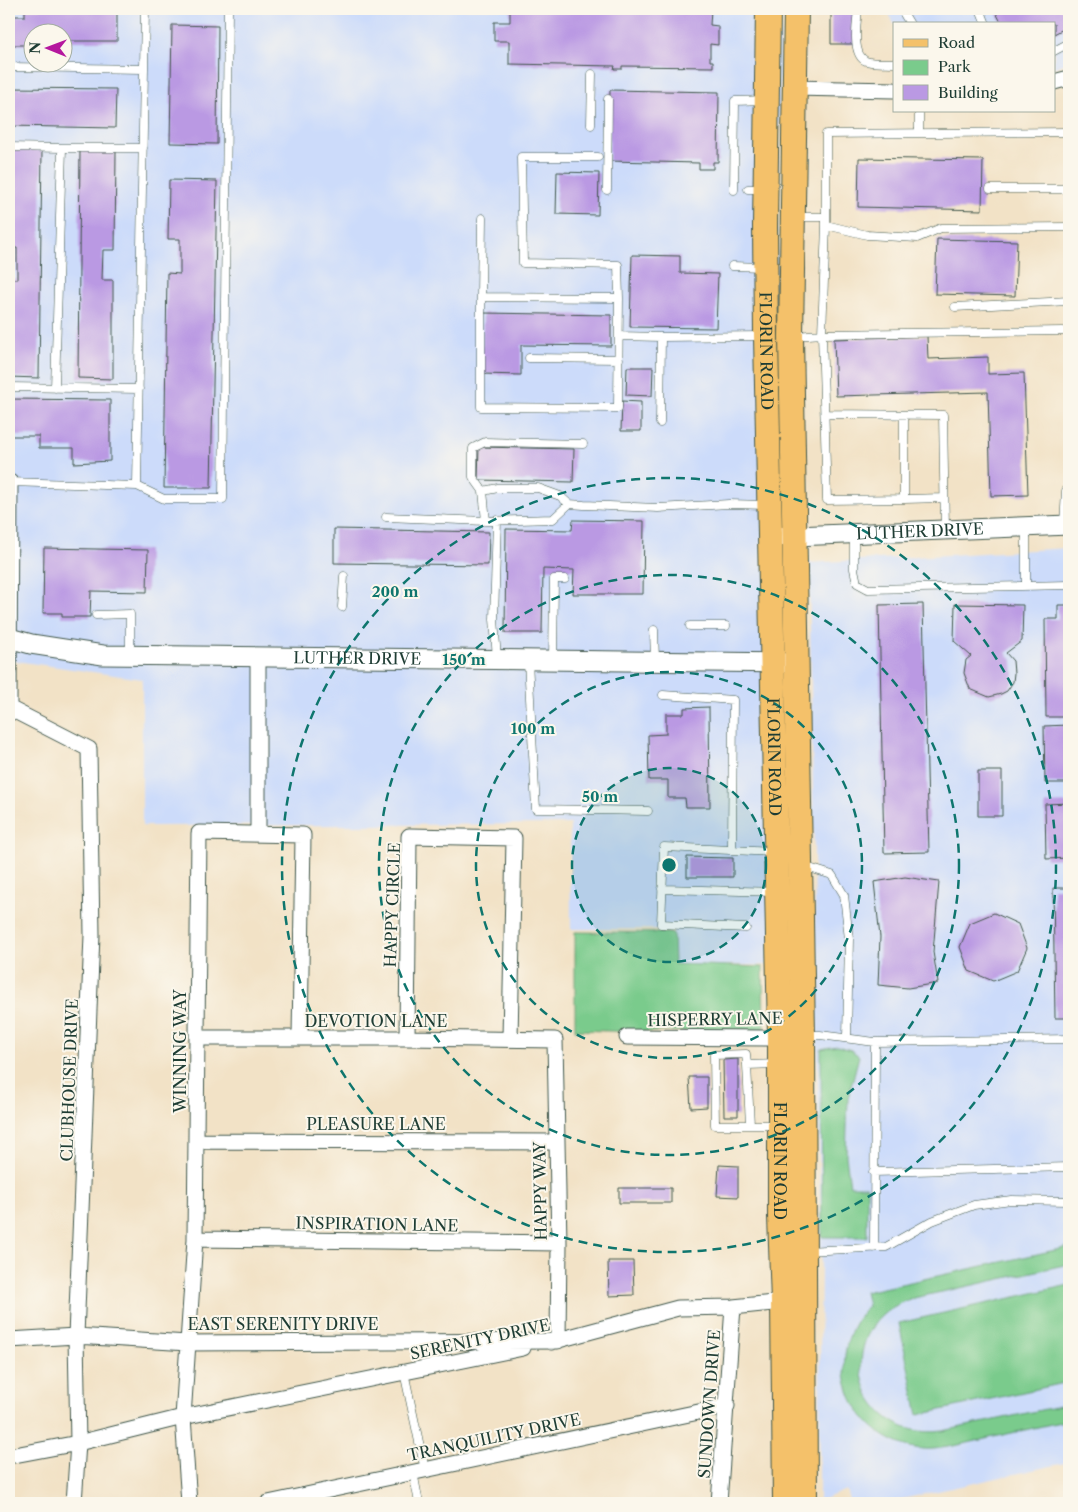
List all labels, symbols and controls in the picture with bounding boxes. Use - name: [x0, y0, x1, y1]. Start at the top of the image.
- north arrow: [22, 22, 72, 72]
- legend: [893, 22, 1056, 112]
- text: Road: [938, 33, 975, 52]
- text: N: [26, 42, 44, 54]
- text: Park: [938, 57, 972, 76]
- text: Building: [938, 83, 998, 102]
- street label: FLORIN ROAD: [756, 292, 777, 410]
- street label: LUTHER DRIVE: [856, 518, 984, 544]
- text: 200 m: [372, 582, 418, 601]
- street label: LUTHER DRIVE: [293, 647, 421, 669]
- text: 150 m: [442, 650, 486, 669]
- street label: FLORIN ROAD: [763, 698, 786, 816]
- text: 100 m: [511, 719, 555, 738]
- text: 50 m: [582, 787, 618, 806]
- street label: HAPPY CIRCLE: [380, 842, 404, 968]
- centre of rings: [660, 856, 678, 874]
- street label: WINNING WAY: [170, 988, 190, 1114]
- street label: CLUBHOUSE DRIVE: [56, 998, 82, 1162]
- street label: HISPERRY LANE: [647, 1008, 783, 1030]
- street label: DEVOTION LANE: [304, 1011, 448, 1031]
- street label: FLORIN ROAD: [770, 1102, 790, 1220]
- street label: PLEASURE LANE: [306, 1114, 446, 1134]
- street label: HAPPY WAY: [529, 1141, 551, 1241]
- street label: INSPIRATION LANE: [295, 1213, 459, 1235]
- street label: EAST SERENITY DRIVE: [188, 1314, 378, 1334]
- street label: SERENITY DRIVE: [408, 1314, 552, 1364]
- street label: SUNDOWN DRIVE: [694, 1329, 724, 1479]
- street label: TRANQUILITY DRIVE: [406, 1409, 582, 1465]

